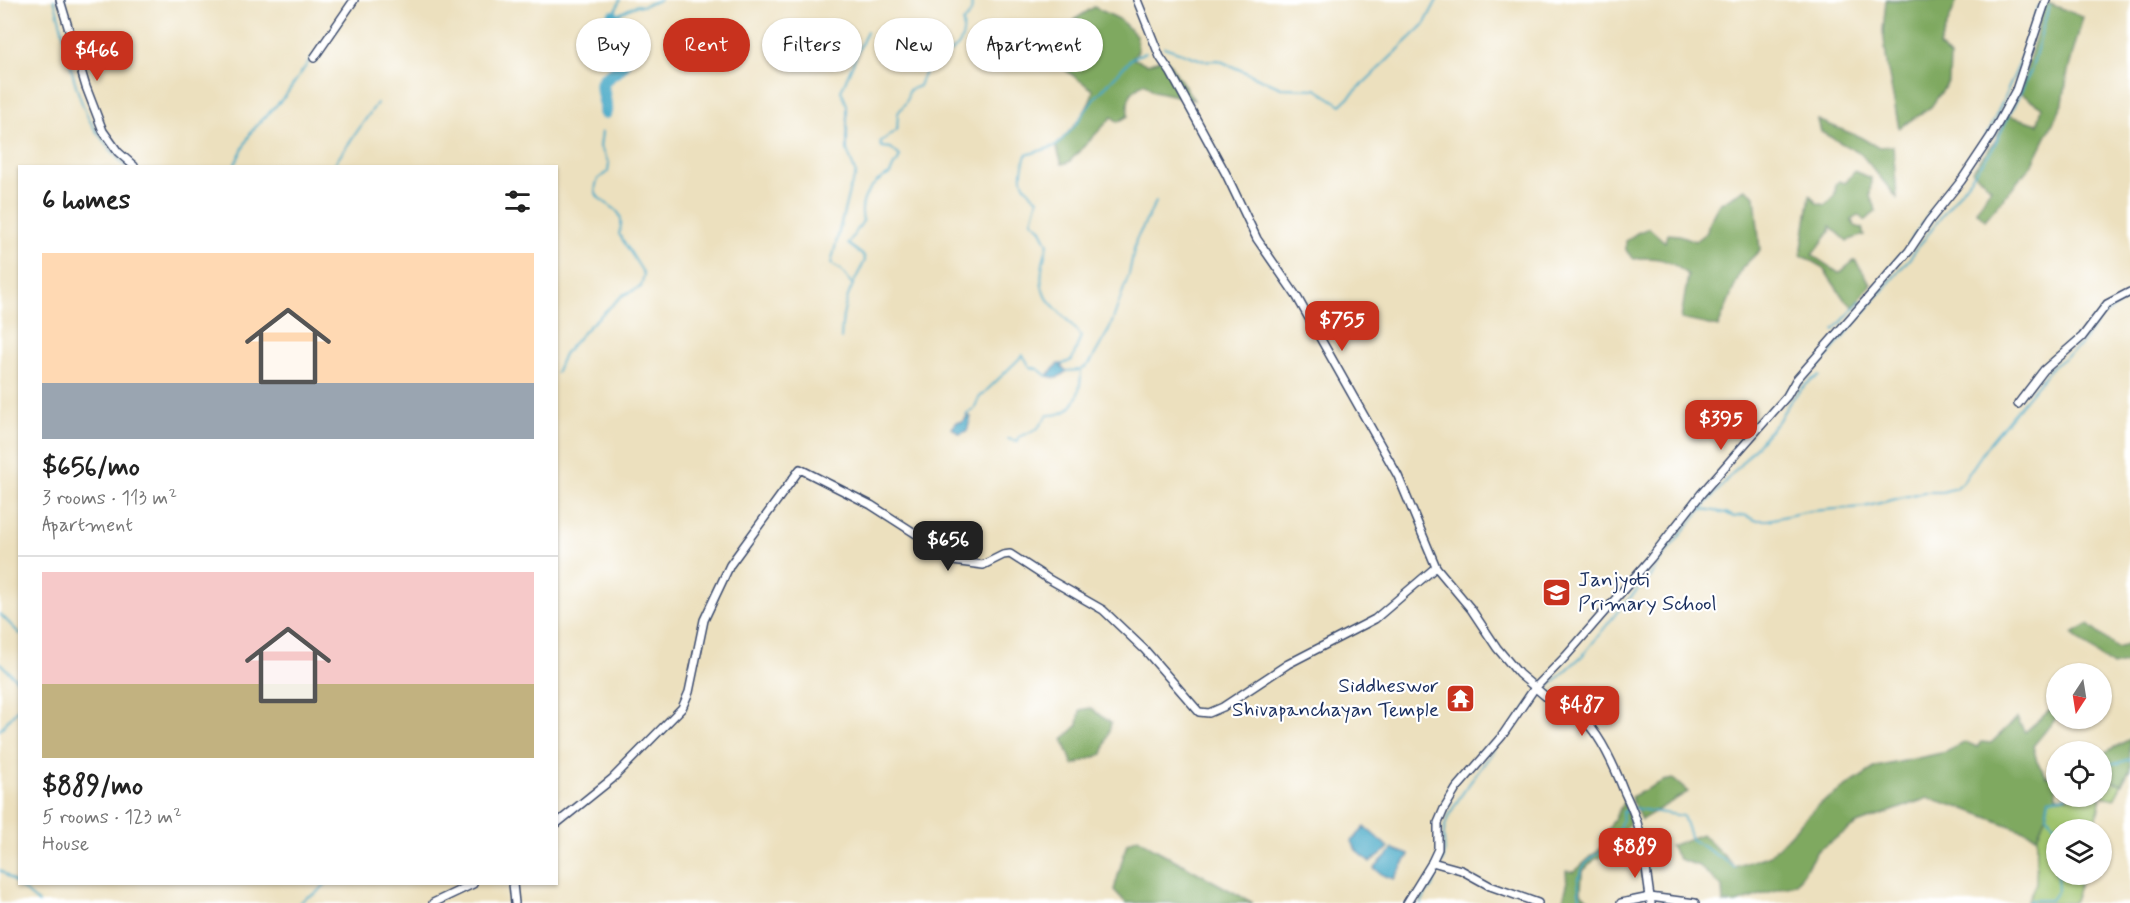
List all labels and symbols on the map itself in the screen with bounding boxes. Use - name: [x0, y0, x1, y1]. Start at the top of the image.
- pin: $466: [61, 31, 133, 82]
- pin: $755: [1306, 301, 1378, 352]
- pin: $395: [1685, 400, 1757, 451]
- pin: $656: [912, 521, 984, 572]
- place label: Janjyoti Primary School: [1578, 566, 1717, 618]
- school or university icon: Janjyoti Primary School: [1541, 576, 1573, 608]
- north arrow: [2046, 663, 2112, 729]
- place label: Siddheswor Shivapanchayan Temple: [1232, 672, 1439, 724]
- temple icon: Siddheswor Shivapanchayan Temple: [1444, 682, 1476, 714]
- pin: $487: [1546, 686, 1618, 737]
- pin: $889: [1599, 828, 1671, 879]

